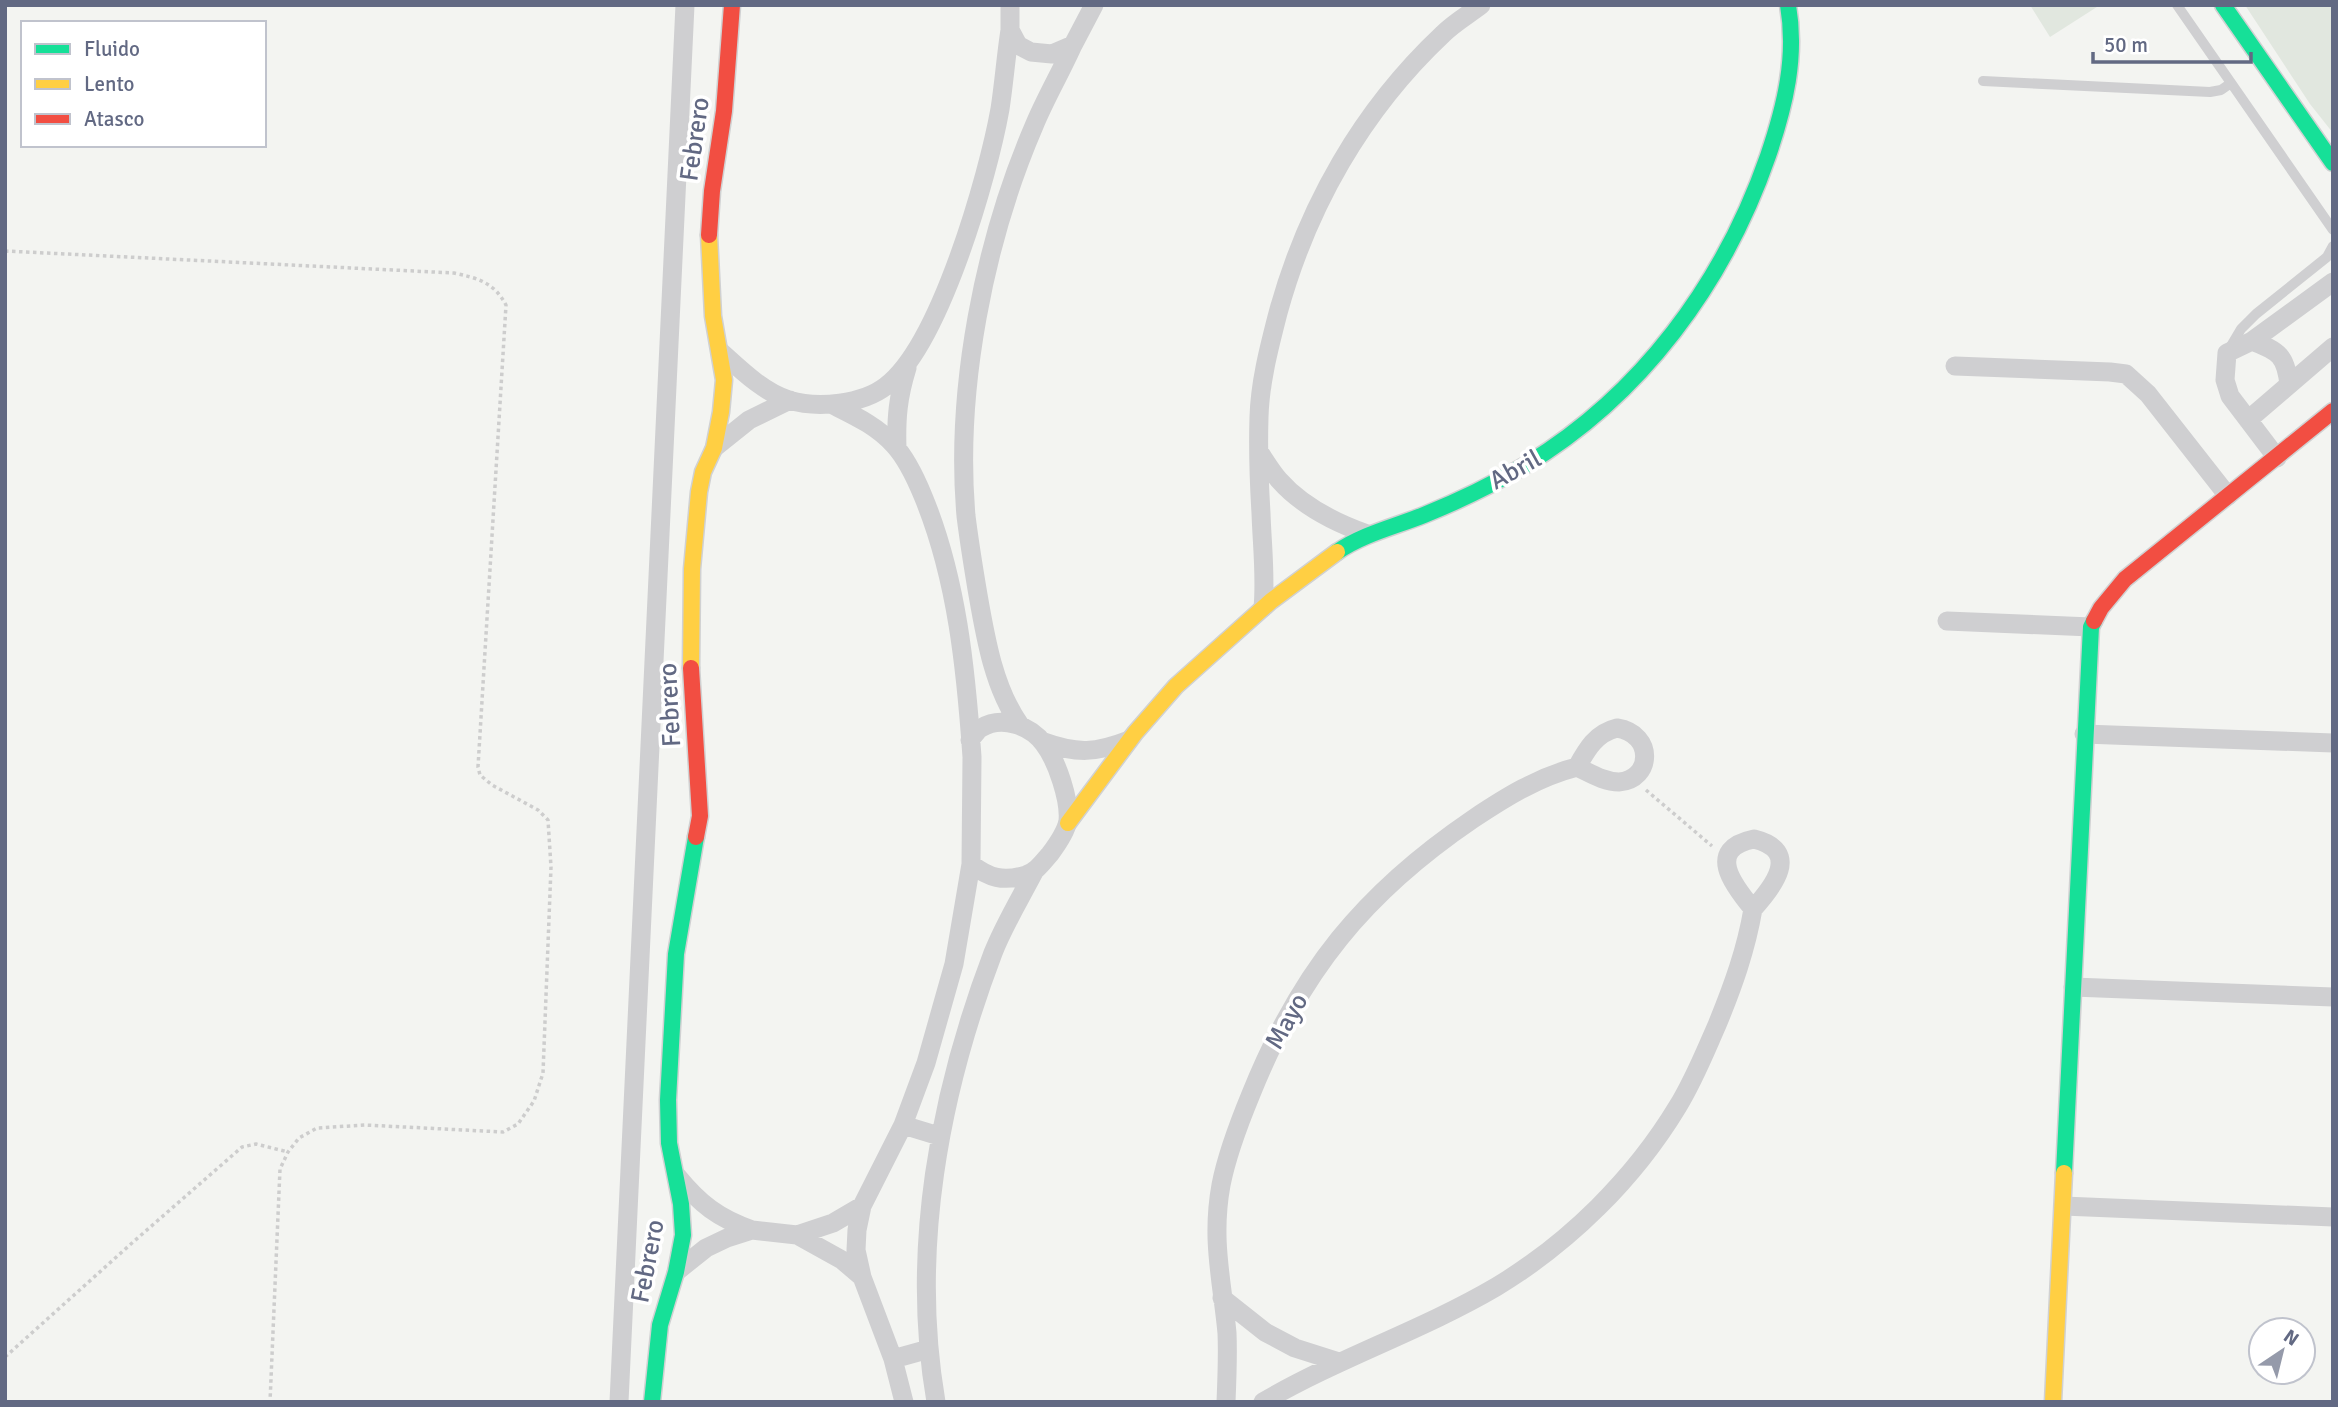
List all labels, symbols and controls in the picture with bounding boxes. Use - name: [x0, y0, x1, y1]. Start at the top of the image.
- legend: [21, 21, 266, 147]
- scale bar: [2093, 21, 2250, 65]
- text: 50 m: [2104, 32, 2148, 58]
- text: Fluido: [84, 36, 140, 62]
- text: Lento: [84, 71, 134, 97]
- street label: Febrero: [673, 95, 717, 183]
- text: Atasco: [84, 106, 144, 132]
- street label: Abril: [1484, 443, 1547, 497]
- street label: Febrero: [652, 662, 688, 748]
- street label: Mayo: [1259, 988, 1315, 1055]
- street label: Febrero: [624, 1217, 672, 1306]
- north arrow: [2247, 1316, 2317, 1386]
- text: N: [2279, 1324, 2303, 1352]

